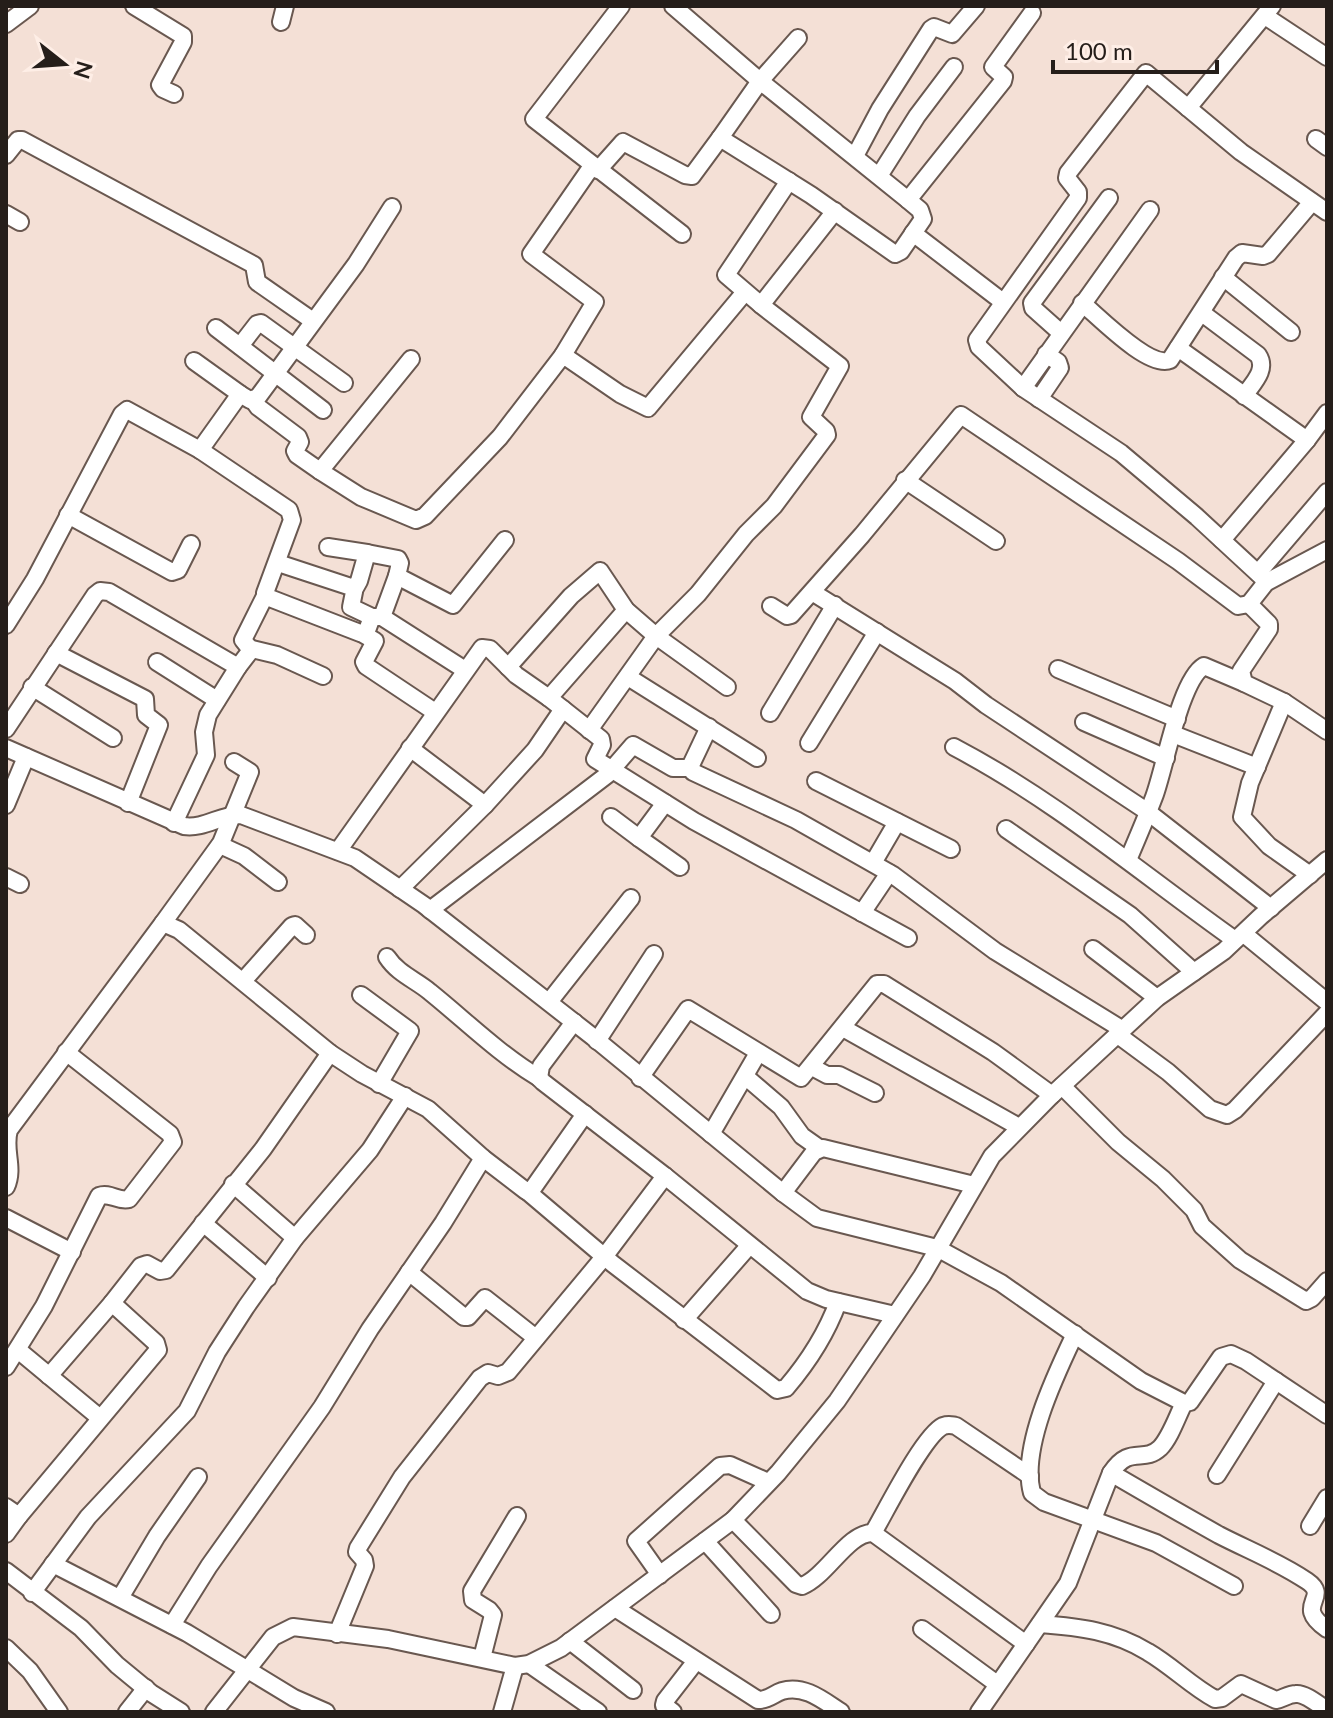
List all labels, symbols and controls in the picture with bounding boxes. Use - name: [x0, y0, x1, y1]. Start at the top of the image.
- north arrow: [24, 24, 104, 104]
- scale bar: [1053, 24, 1217, 74]
- text: 100 m: [1065, 36, 1133, 65]
- text: N: [68, 58, 99, 82]

